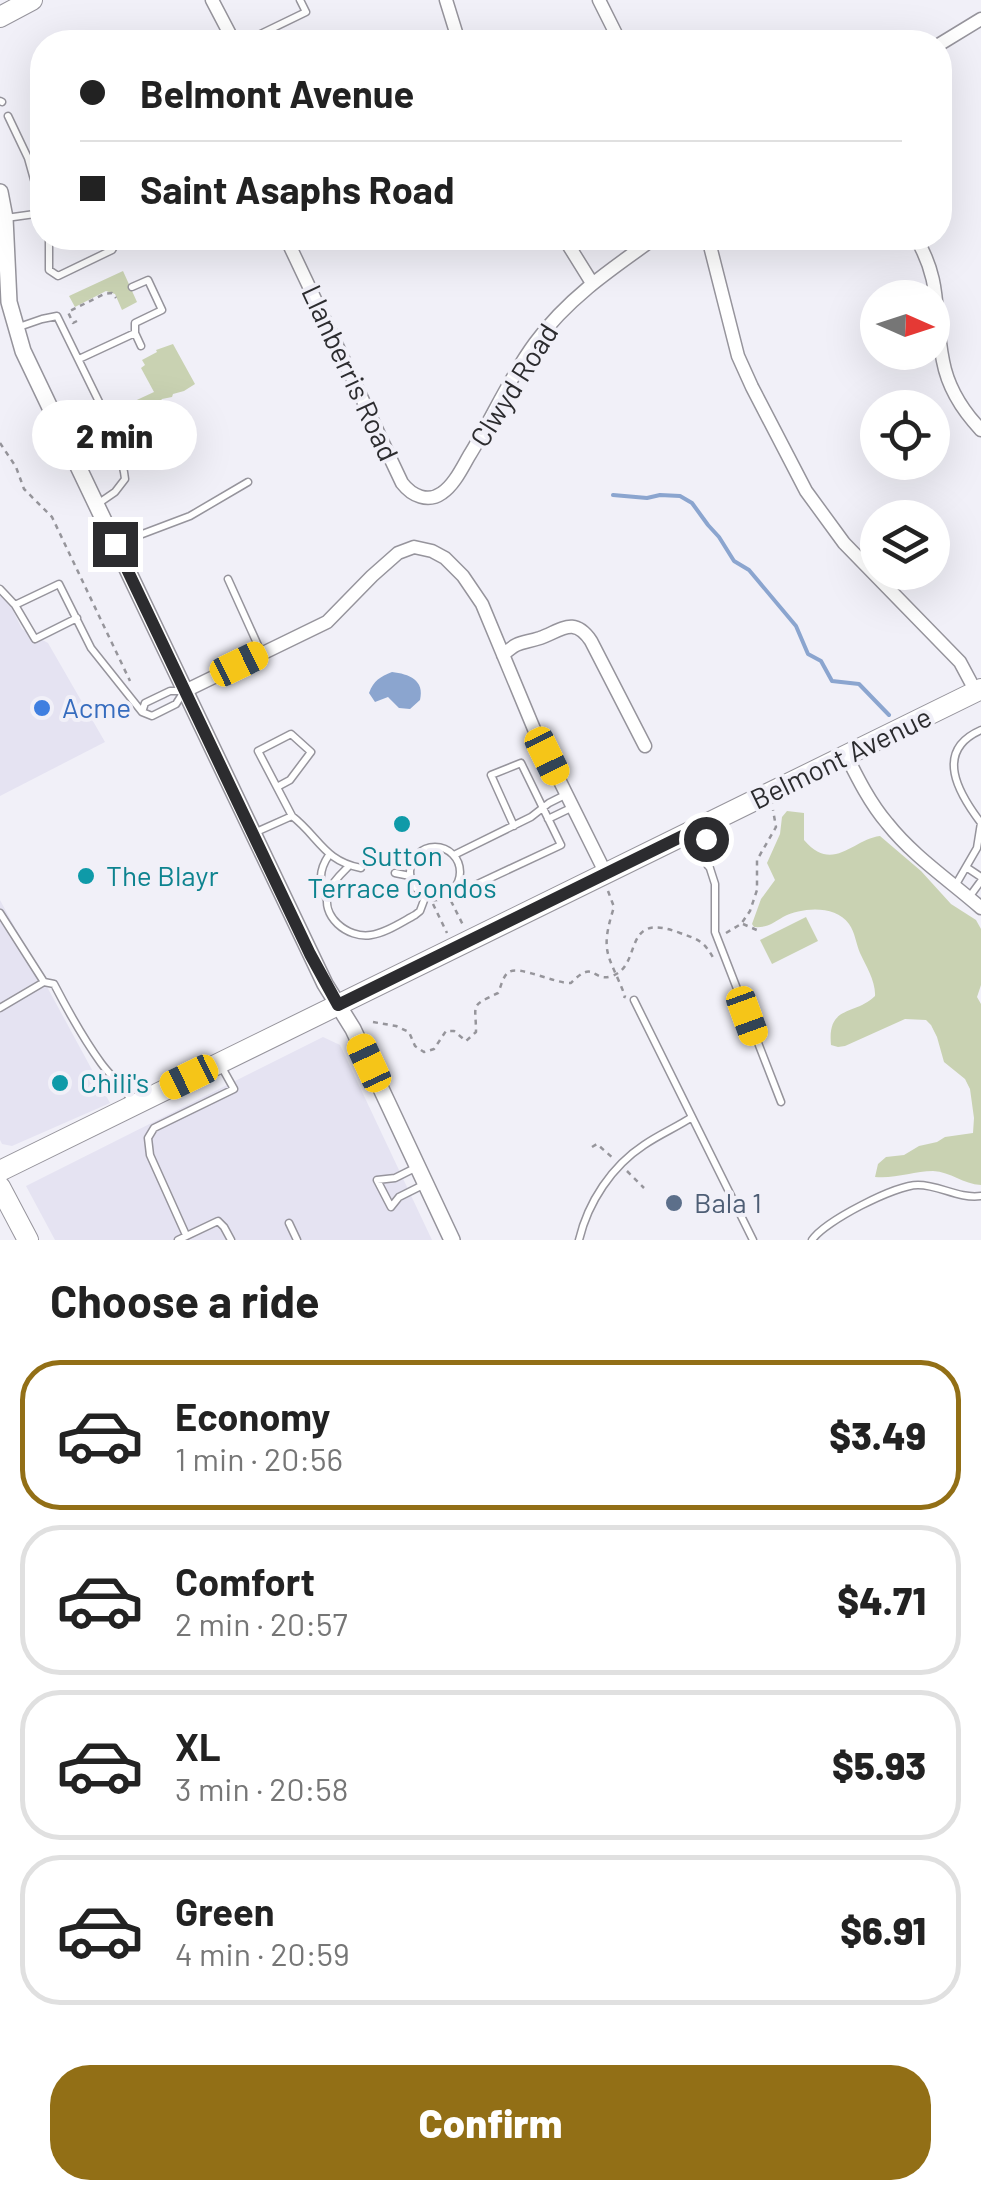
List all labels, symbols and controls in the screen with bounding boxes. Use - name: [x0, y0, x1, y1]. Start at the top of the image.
- text: Belmont Avenue: [140, 70, 414, 116]
- text: Saint Asaphs Road: [140, 166, 454, 212]
- street label: Llanberris Road: [295, 279, 407, 466]
- north arrow: [860, 280, 950, 370]
- map controls: [860, 280, 950, 590]
- street label: Clwyd Road: [462, 317, 564, 452]
- button: locate: [860, 390, 950, 480]
- callout: 2 min: [32, 399, 198, 469]
- text: 2 min: [76, 416, 153, 454]
- button: layers: [860, 500, 950, 590]
- route end: [93, 522, 138, 567]
- car: [205, 637, 273, 691]
- place label: Acme: [62, 690, 131, 724]
- marker: Acme: [31, 697, 53, 719]
- street label: Belmont Avenue: [745, 699, 937, 816]
- car: [520, 722, 574, 790]
- marker: Sutton Terrace Condos: [391, 813, 413, 835]
- route start: [684, 817, 729, 862]
- place label: Sutton Terrace Condos: [307, 838, 497, 904]
- place label: The Blayr: [106, 858, 219, 892]
- marker: The Blayr: [75, 865, 97, 887]
- car: [723, 983, 771, 1049]
- car: [343, 1029, 395, 1097]
- car: [155, 1050, 223, 1104]
- place label: Chili's: [80, 1065, 149, 1099]
- marker: Chili's: [49, 1072, 71, 1094]
- place label: Bala 1: [694, 1185, 762, 1219]
- marker: Bala 1: [663, 1192, 685, 1214]
- text: Choose a ride: [50, 1273, 320, 1327]
- icon: car: [55, 1390, 145, 1480]
- text: Economy: [175, 1393, 330, 1439]
- text: $3.49: [829, 1412, 926, 1458]
- text: 1 min · 20:56: [175, 1439, 343, 1477]
- icon: car: [55, 1555, 145, 1645]
- text: Comfort: [175, 1558, 315, 1604]
- text: $4.71: [837, 1577, 926, 1623]
- text: 2 min · 20:57: [175, 1604, 348, 1642]
- icon: car: [55, 1720, 145, 1810]
- text: XL: [175, 1723, 221, 1769]
- text: $5.93: [832, 1742, 926, 1788]
- text: 3 min · 20:58: [175, 1769, 348, 1807]
- icon: car: [55, 1885, 145, 1975]
- text: Green: [175, 1888, 275, 1934]
- text: $6.91: [840, 1907, 926, 1953]
- text: 4 min · 20:59: [175, 1934, 350, 1972]
- button: Confirm: [50, 2065, 931, 2180]

